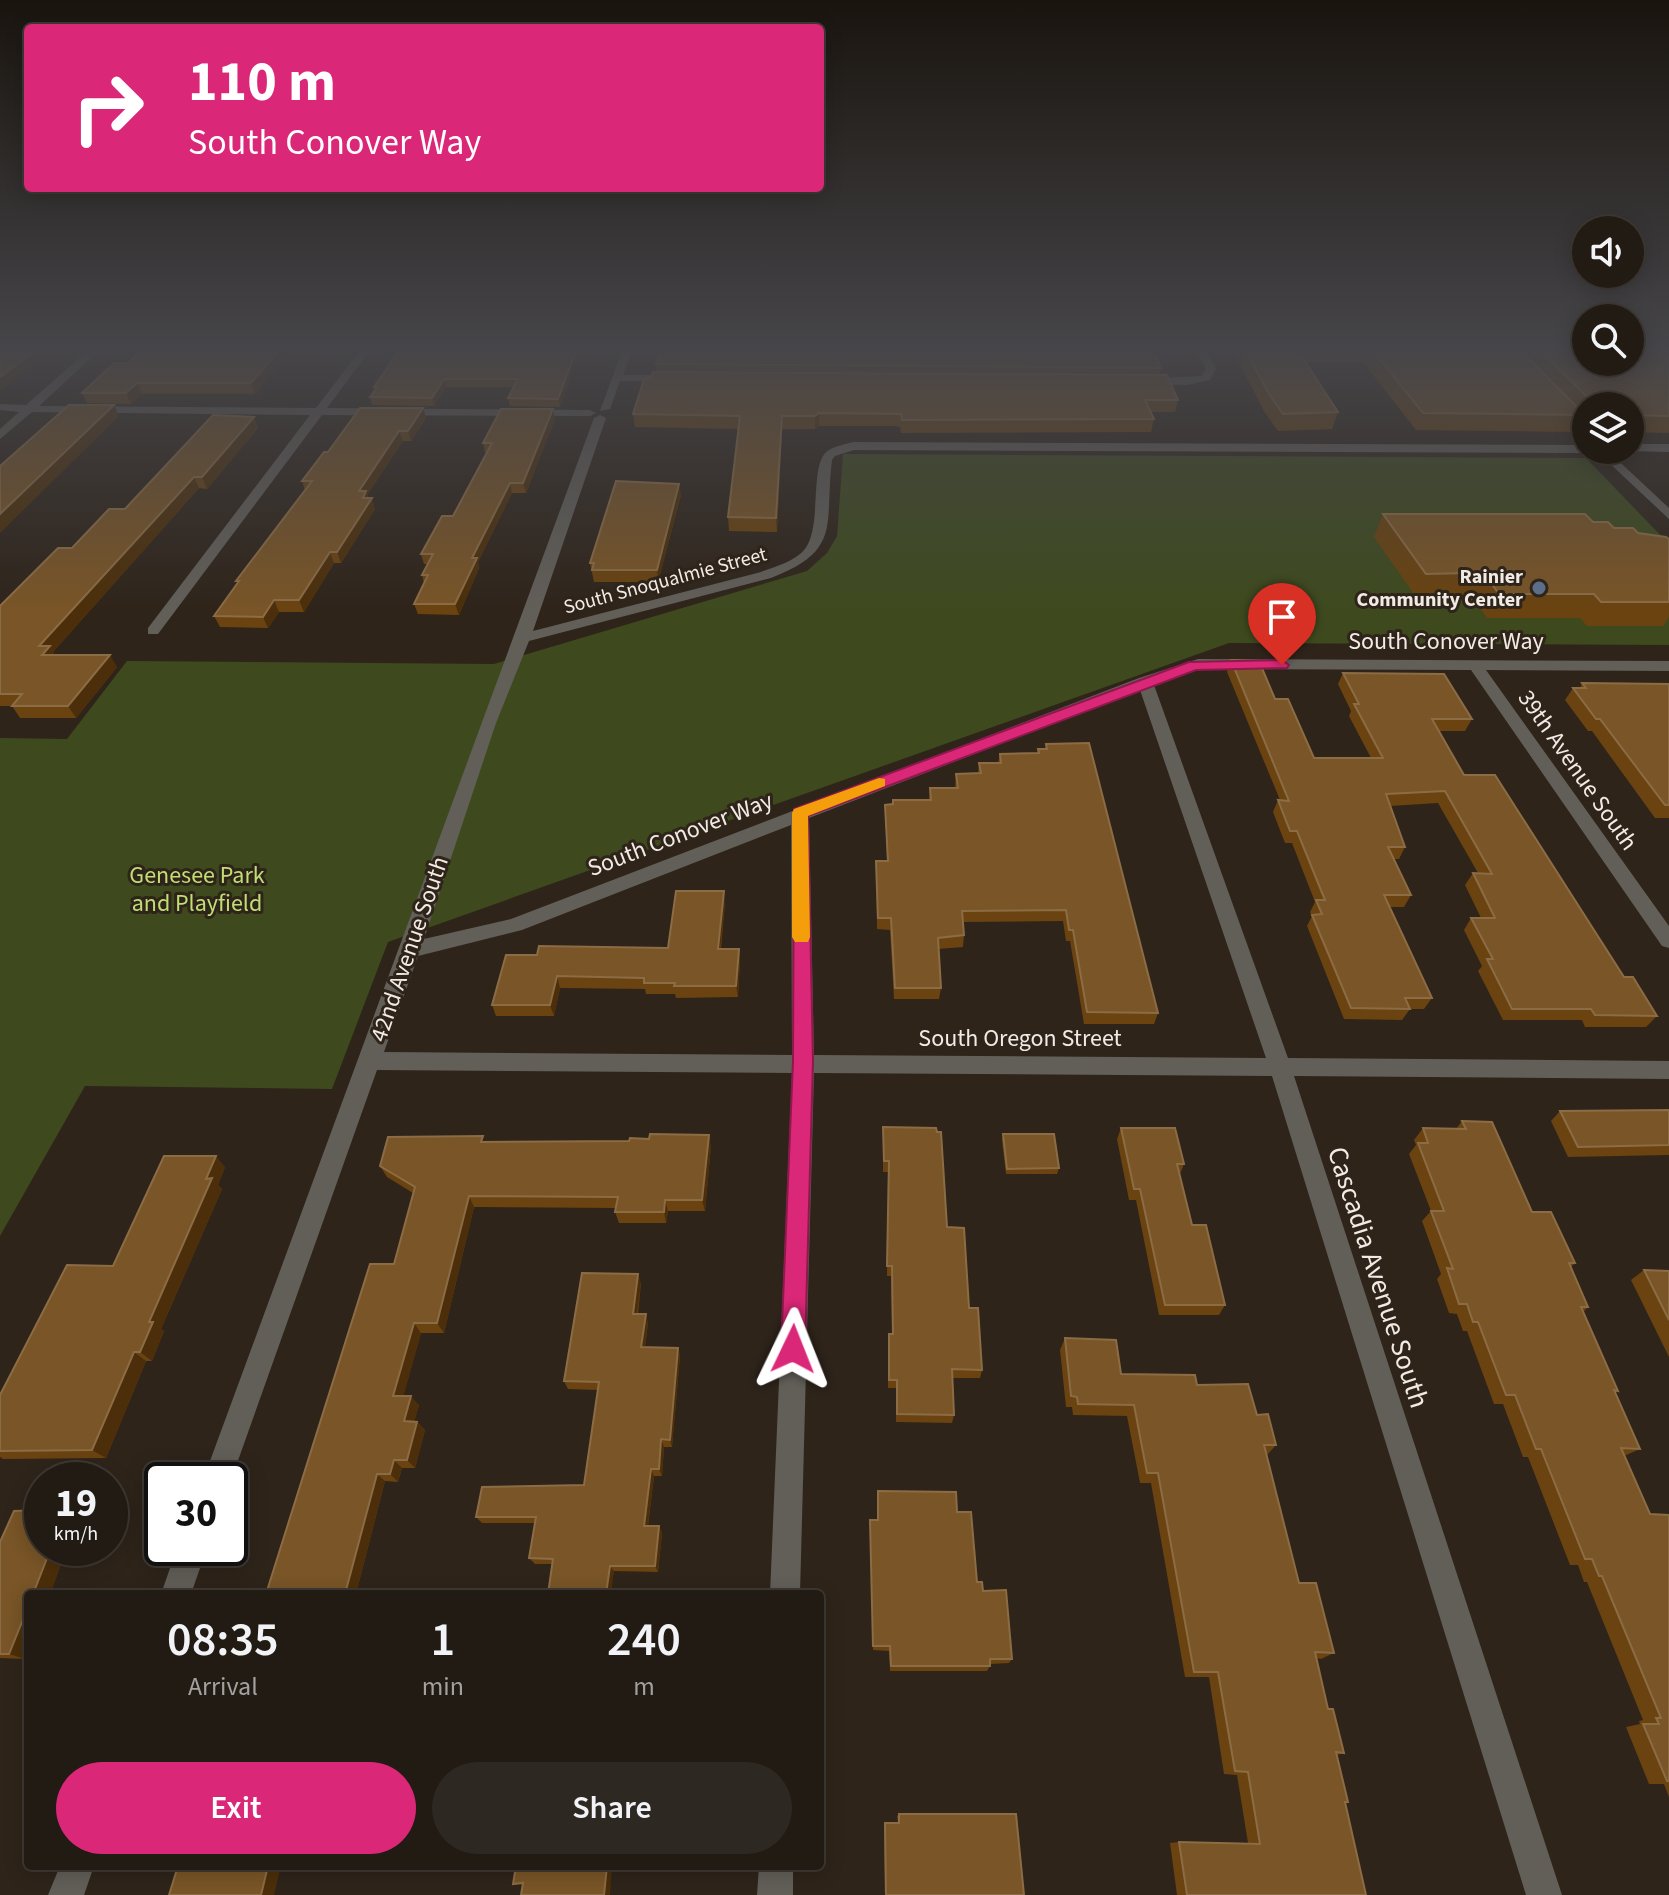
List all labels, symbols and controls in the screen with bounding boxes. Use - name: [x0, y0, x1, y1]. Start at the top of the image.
- text: 110 m: [188, 43, 336, 122]
- icon: right: [56, 56, 160, 160]
- text: South Conover Way: [188, 117, 481, 168]
- map controls: [1572, 216, 1644, 464]
- button: sound: [1572, 216, 1644, 288]
- button: search: [1572, 304, 1644, 376]
- button: layers: [1572, 392, 1644, 464]
- street label: South Snoqualmie Street: [561, 540, 770, 622]
- place label: Rainier Community Center: [1357, 563, 1523, 614]
- marker: Rainier Community Center: [1530, 579, 1548, 597]
- pin: [1248, 583, 1316, 665]
- icon: arrive: [1260, 595, 1304, 639]
- street label: South Conover Way: [1348, 624, 1544, 659]
- street label: 39th Avenue South: [1509, 683, 1646, 858]
- street label: South Conover Way: [583, 783, 778, 886]
- street label: 42nd Avenue South: [361, 852, 458, 1047]
- park label: Genesee Park and Playfield: [129, 858, 265, 921]
- street label: South Oregon Street: [918, 1021, 1122, 1056]
- street label: Cascadia Avenue South: [1317, 1142, 1439, 1413]
- position arrow: [751, 1307, 835, 1391]
- speed limit sign: 30: [144, 1462, 248, 1566]
- text: 19: [55, 1475, 97, 1532]
- text: km/h: [54, 1520, 98, 1548]
- text: 08:35: [167, 1606, 279, 1674]
- text: 1: [431, 1606, 455, 1674]
- text: 240: [607, 1606, 681, 1674]
- text: Arrival: [188, 1668, 258, 1705]
- text: min: [422, 1668, 464, 1705]
- text: m: [633, 1668, 655, 1705]
- button: Exit: [56, 1762, 416, 1854]
- button: Share: [432, 1762, 792, 1854]

